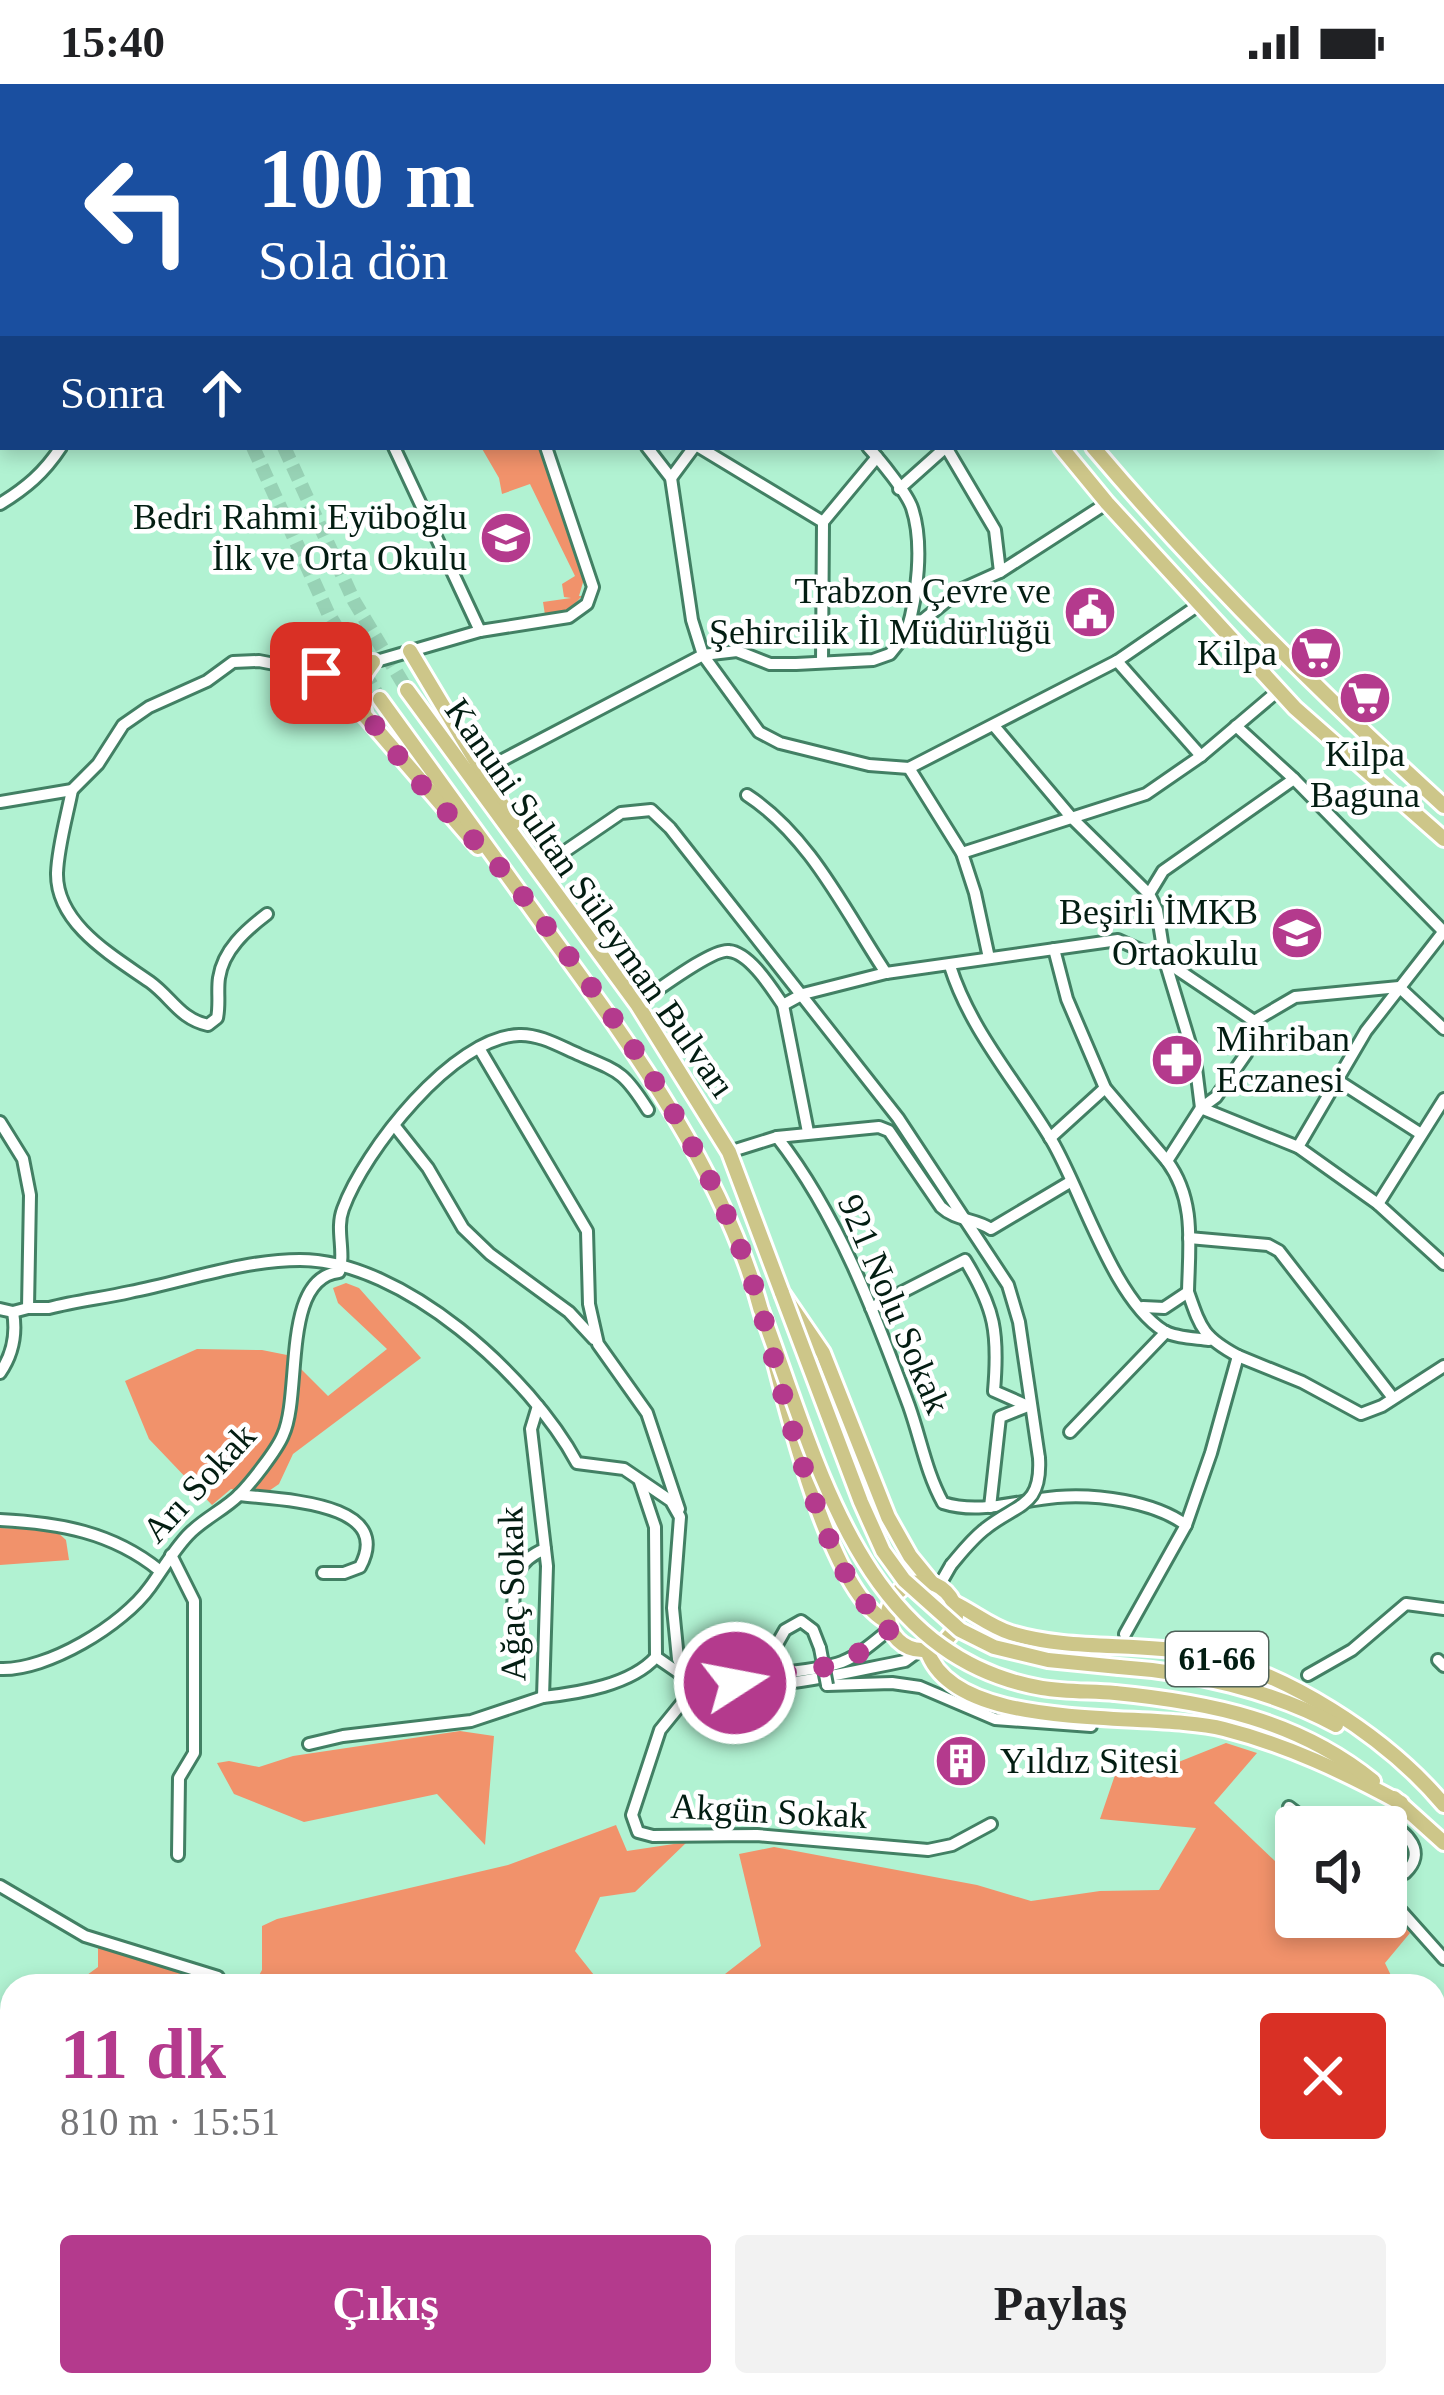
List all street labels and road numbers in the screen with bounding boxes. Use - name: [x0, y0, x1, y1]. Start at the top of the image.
- street label: Kanuni Sultan Süleyman Bulvarı: [437, 691, 743, 1105]
- street label: 921 Nolu Sokak: [830, 1188, 958, 1420]
- street label: Arı Sokak: [134, 1416, 264, 1550]
- street label: Ağaç Sokak: [490, 1506, 534, 1682]
- road number: 61-66: [1166, 1632, 1268, 1686]
- street label: Akgün Sokak: [670, 1786, 868, 1836]

